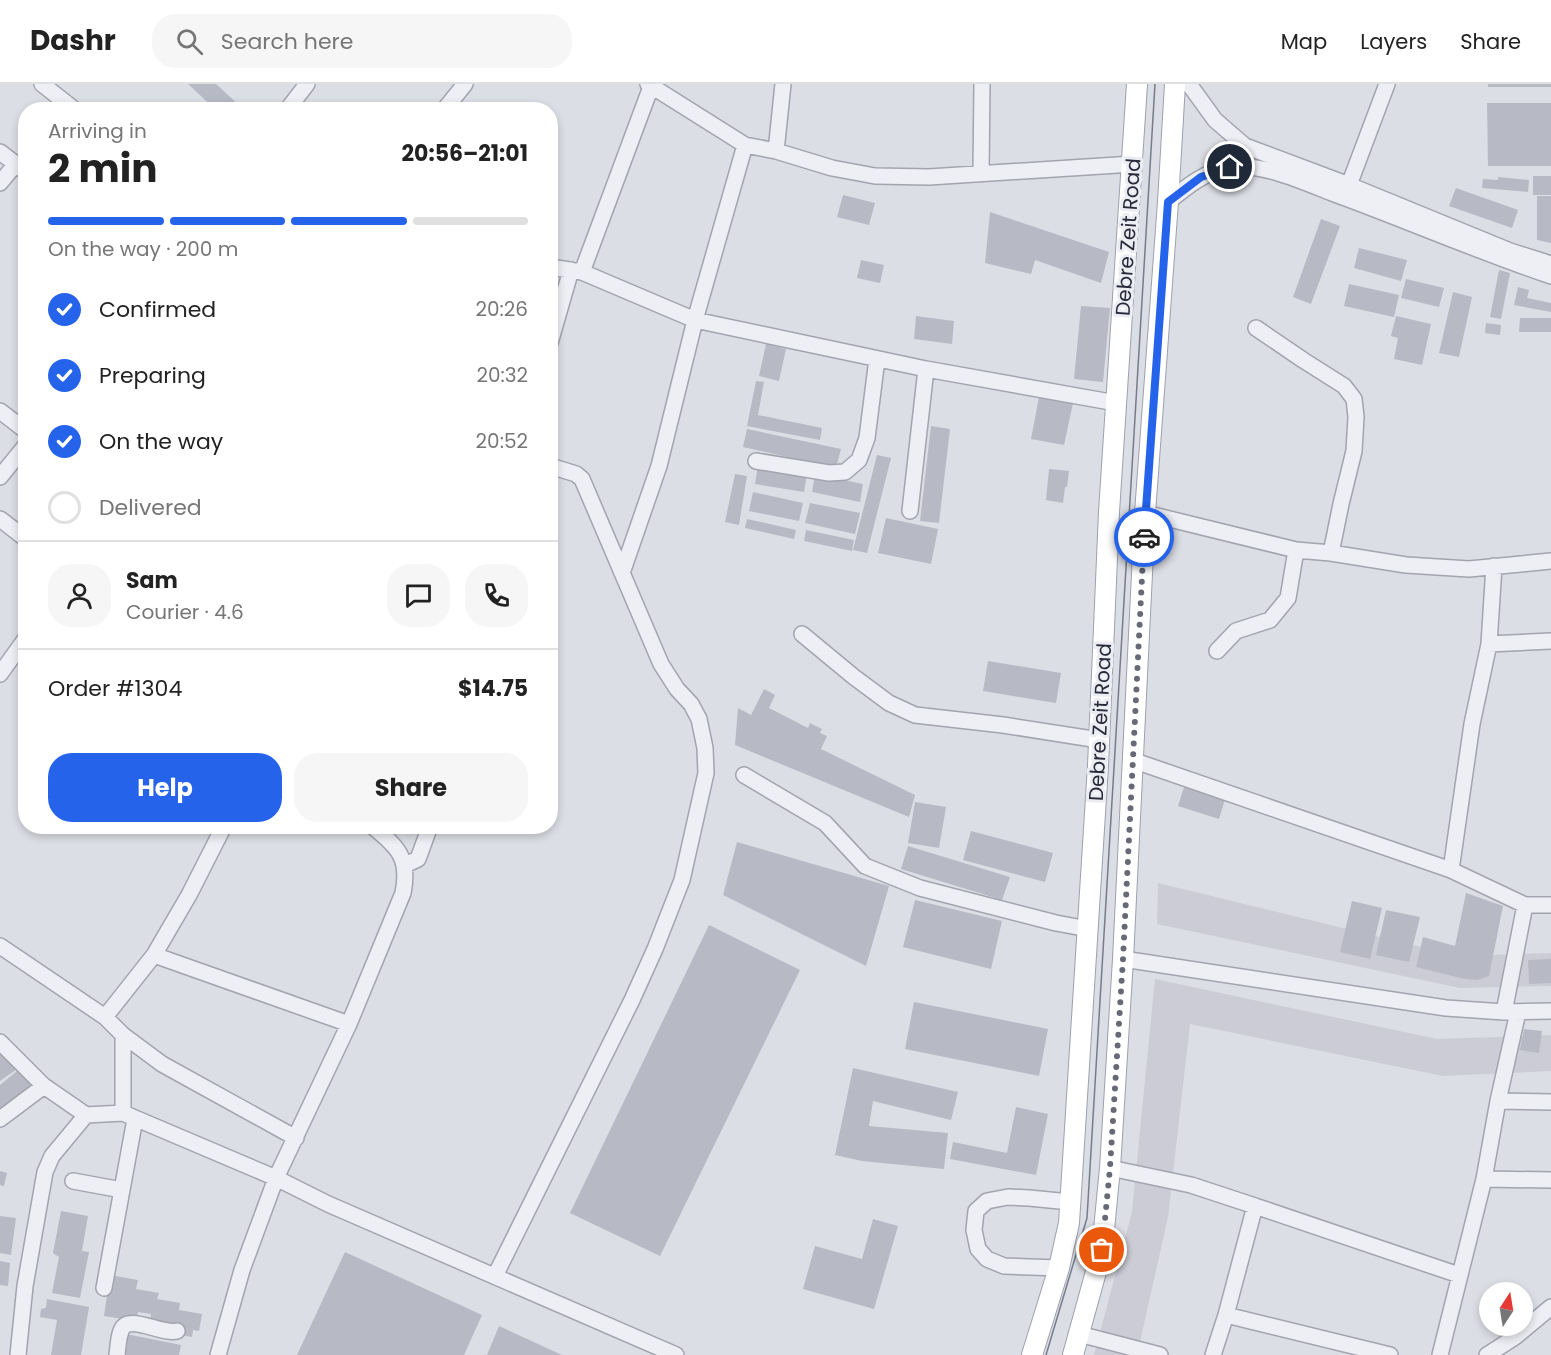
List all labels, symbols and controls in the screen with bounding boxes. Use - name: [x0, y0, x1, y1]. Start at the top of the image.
- search box: [152, 14, 572, 68]
- text: Dashr: [30, 21, 116, 60]
- icon: search: [173, 25, 206, 58]
- text: Search here: [221, 26, 353, 57]
- text: Map: [1281, 27, 1327, 56]
- text: Layers: [1360, 27, 1427, 56]
- text: Share: [1460, 27, 1521, 56]
- text: Arriving in: [48, 117, 147, 145]
- text: 20:56–21:01: [402, 138, 528, 169]
- text: 2 min: [48, 141, 158, 196]
- pin: [1204, 141, 1255, 192]
- icon: home: [1213, 150, 1246, 183]
- street label: Debre Zeit Road: [1109, 157, 1147, 317]
- text: On the way · 200 m: [48, 235, 238, 263]
- icon: check: [48, 293, 81, 326]
- text: Confirmed: [99, 294, 216, 325]
- text: 20:26: [475, 295, 528, 323]
- icon: check: [48, 359, 81, 392]
- text: Preparing: [99, 360, 206, 391]
- text: 20:32: [476, 361, 528, 389]
- icon: check: [48, 425, 81, 458]
- text: On the way: [99, 426, 223, 457]
- text: 20:52: [476, 427, 528, 455]
- text: Delivered: [99, 492, 202, 523]
- courier: [1114, 507, 1174, 567]
- icon: car: [1128, 521, 1161, 554]
- button: person: [48, 564, 111, 627]
- button: chat: [387, 564, 450, 627]
- button: phone: [465, 564, 528, 627]
- text: Sam: [126, 565, 178, 596]
- text: Courier · 4.6: [126, 598, 244, 626]
- street label: Debre Zeit Road: [1082, 642, 1118, 802]
- text: Order #1304: [48, 673, 182, 704]
- text: $14.75: [458, 673, 528, 704]
- button: Help: [48, 753, 282, 822]
- button: Share: [294, 753, 528, 822]
- pin: [1076, 1224, 1127, 1275]
- icon: bag: [1085, 1233, 1118, 1266]
- north arrow: [1479, 1282, 1533, 1336]
- map controls: [1479, 1282, 1533, 1336]

